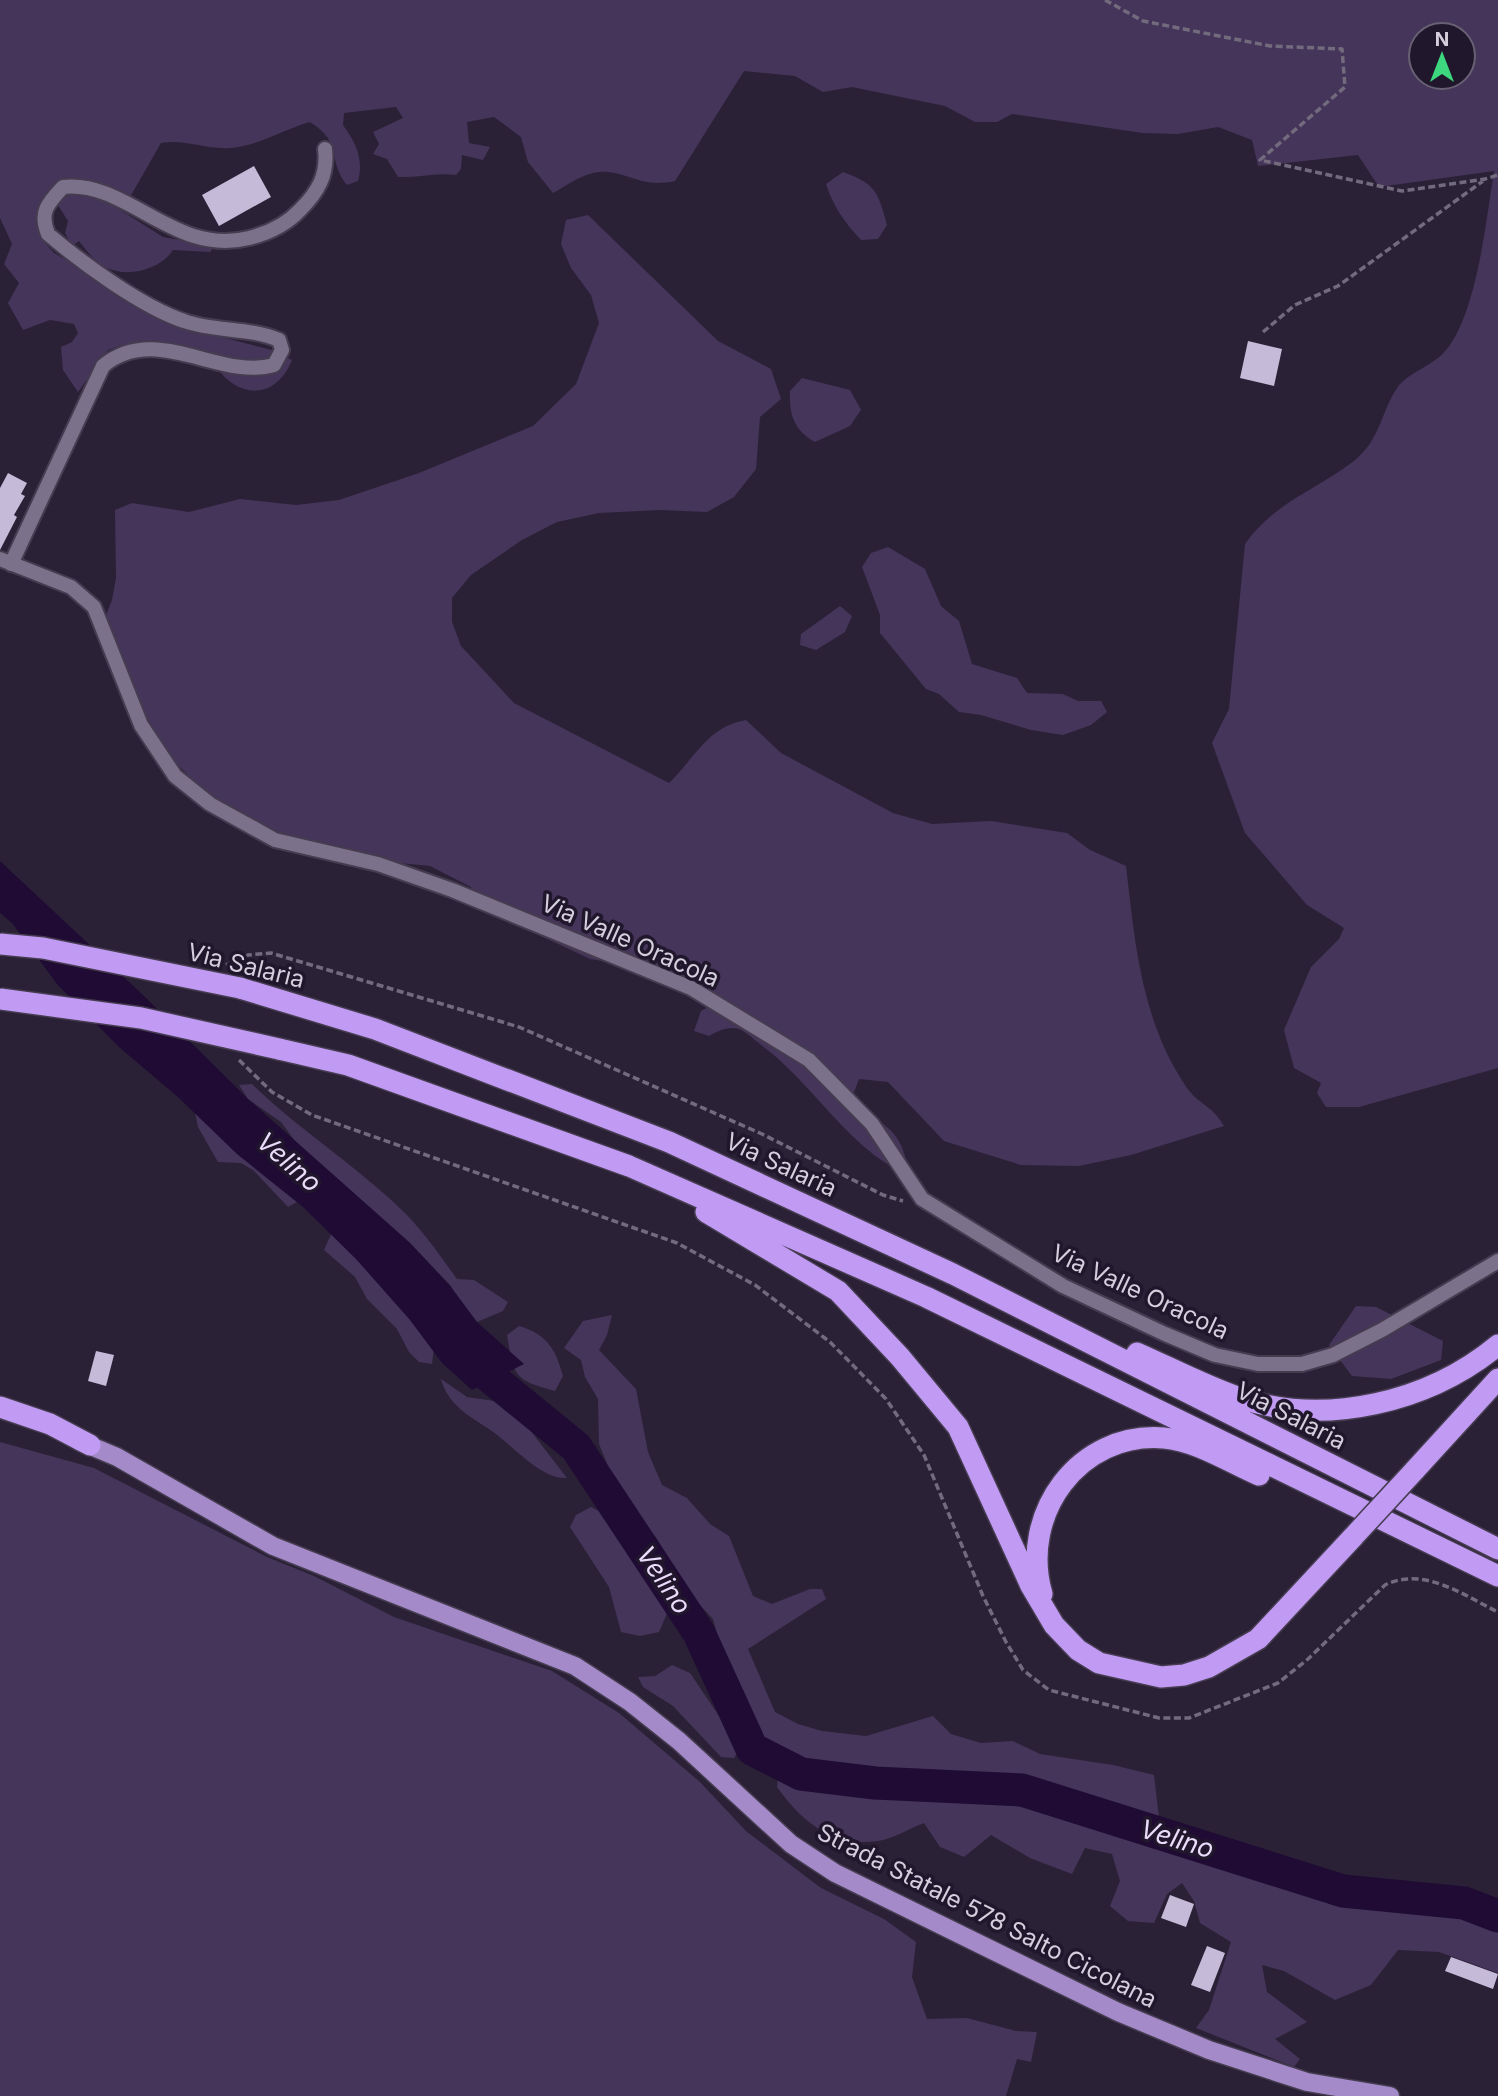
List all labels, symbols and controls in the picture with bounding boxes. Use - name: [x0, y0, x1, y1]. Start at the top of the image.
- north arrow: [1407, 21, 1477, 91]
- text: N: [1435, 28, 1449, 51]
- street label: Via Valle Oracola: [537, 888, 724, 993]
- street label: Via Salaria: [185, 937, 308, 994]
- water label: Velino: [251, 1125, 328, 1198]
- street label: Via Salaria: [721, 1126, 841, 1203]
- street label: Via Valle Oracola: [1047, 1238, 1233, 1345]
- street label: Via Salaria: [1231, 1376, 1351, 1456]
- water label: Velino: [631, 1540, 698, 1620]
- water label: Velino: [1137, 1813, 1218, 1864]
- street label: Strada Statale 578 Salto Cicolana: [813, 1817, 1162, 2014]

